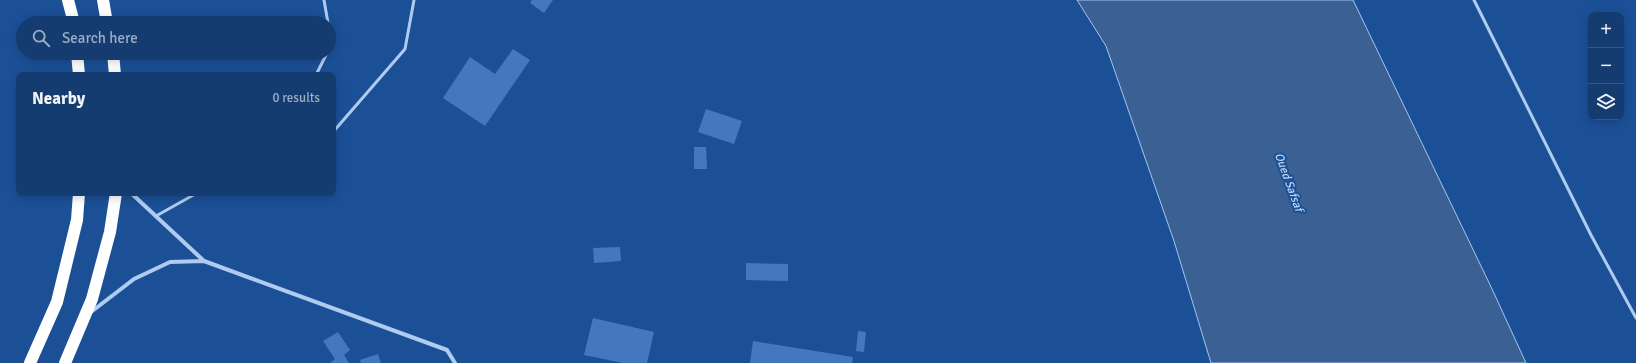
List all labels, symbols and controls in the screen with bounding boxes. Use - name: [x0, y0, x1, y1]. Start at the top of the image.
- map controls: [1588, 12, 1624, 120]
- button: +: [1588, 12, 1624, 48]
- search box: [16, 16, 336, 60]
- icon: search: [30, 27, 52, 49]
- text: Search here: [62, 29, 138, 47]
- button: −: [1588, 48, 1624, 84]
- button: layers: [1588, 84, 1624, 120]
- text: Nearby: [32, 88, 85, 109]
- text: 0 results: [272, 90, 320, 106]
- water label: Oued Safsaf: [1271, 151, 1307, 216]

